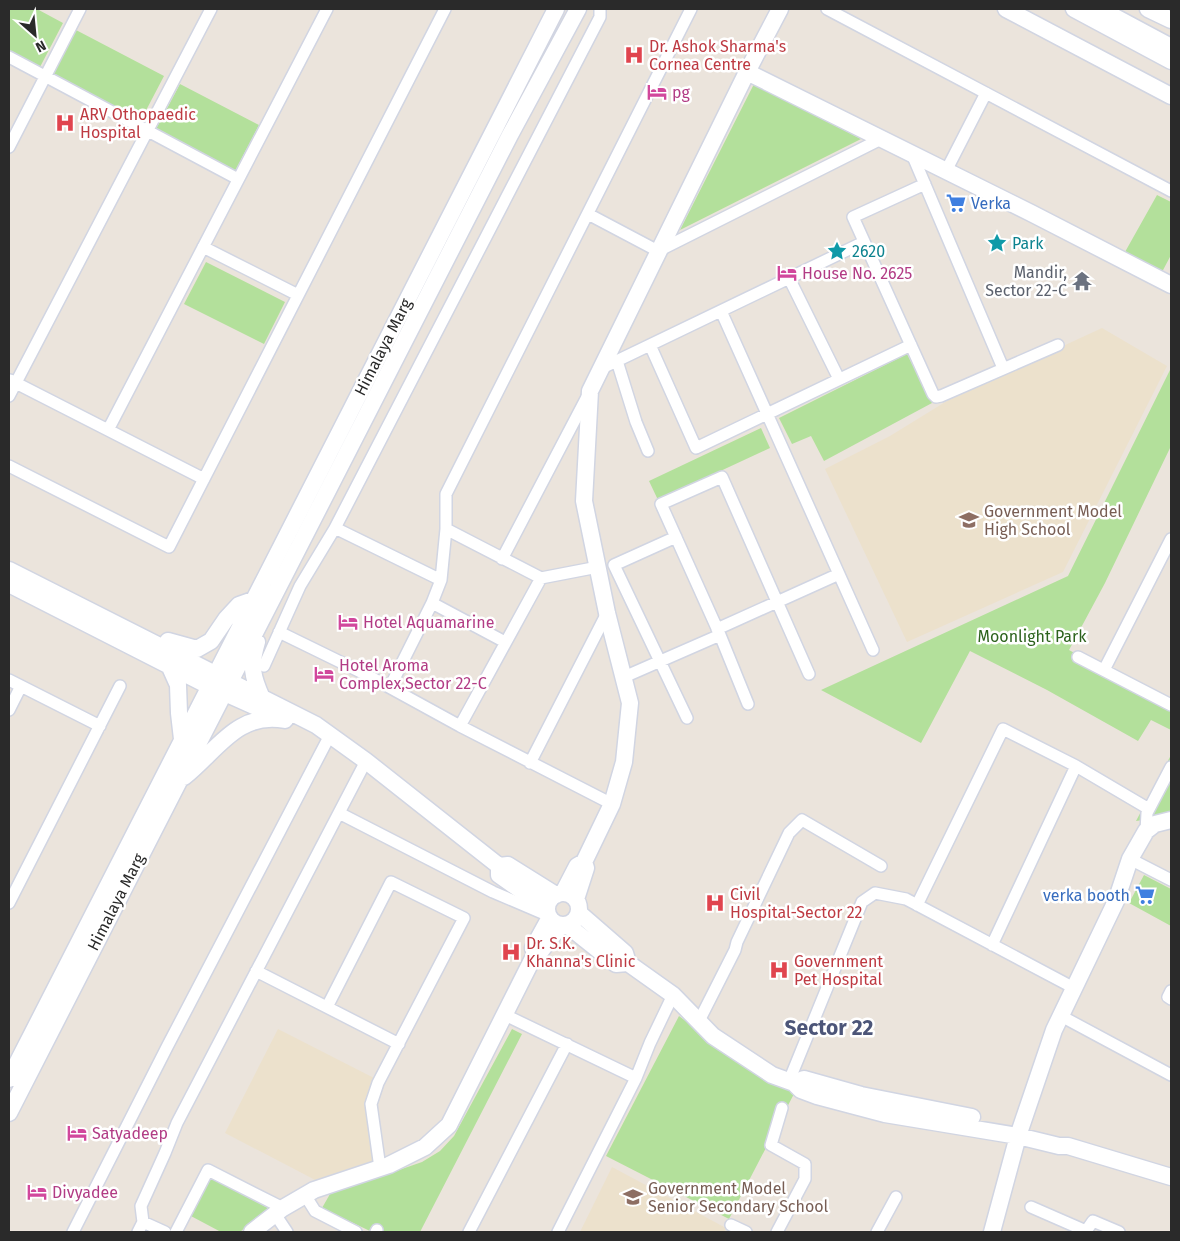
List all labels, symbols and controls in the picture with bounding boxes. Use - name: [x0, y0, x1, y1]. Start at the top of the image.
- north arrow: [10, 10, 60, 60]
- text: N: [33, 36, 49, 56]
- place label: Dr. Ashok Sharma's Cornea Centre: [649, 37, 786, 74]
- hospital icon: Dr. Ashok Sharma's Cornea Centre: [623, 44, 645, 66]
- hotel icon: pg: [646, 81, 668, 103]
- place label: pg: [672, 83, 691, 102]
- place label: ARV Othopaedic Hospital: [80, 105, 196, 142]
- hospital icon: ARV Othopaedic Hospital: [54, 112, 76, 134]
- supermarket icon: Verka: [945, 192, 967, 214]
- place label: Verka: [971, 194, 1011, 213]
- place icon: Park: [986, 232, 1008, 254]
- place label: Park: [1012, 234, 1044, 253]
- place icon: 2620: [826, 240, 848, 262]
- place label: 2620: [852, 242, 885, 261]
- hotel icon: House No. 2625: [776, 262, 798, 284]
- place label: Mandir, Sector 22-C: [985, 263, 1067, 300]
- place label: House No. 2625: [802, 264, 912, 283]
- temple icon: Mandir, Sector 22-C: [1071, 270, 1093, 292]
- street label: Himalaya Marg: [350, 295, 416, 399]
- place label: Government Model High School: [984, 502, 1122, 539]
- school or university icon: Government Model High School: [958, 509, 980, 531]
- hotel icon: Hotel Aquamarine: [337, 611, 359, 633]
- place label: Hotel Aquamarine: [363, 613, 494, 632]
- park label: Moonlight Park: [978, 627, 1087, 646]
- place label: Hotel Aroma Complex,Sector 22-C: [339, 656, 487, 693]
- hotel icon: Hotel Aroma Complex,Sector 22-C: [313, 663, 335, 685]
- street label: Himalaya Marg: [83, 850, 149, 954]
- supermarket icon: verka booth: [1134, 884, 1156, 906]
- place label: Civil Hospital-Sector 22: [730, 885, 863, 922]
- place label: verka booth: [1043, 886, 1130, 905]
- hospital icon: Civil Hospital-Sector 22: [704, 892, 726, 914]
- place label: Dr. S.K. Khanna's Clinic: [526, 934, 636, 971]
- hospital icon: Dr. S.K. Khanna's Clinic: [500, 941, 522, 963]
- place label: Government Pet Hospital: [794, 952, 883, 989]
- hospital icon: Government Pet Hospital: [768, 959, 790, 981]
- district label: Sector 22: [785, 1015, 874, 1041]
- hotel icon: Satyadeep: [66, 1122, 88, 1144]
- place label: Satyadeep: [92, 1124, 168, 1143]
- place label: Government Model Senior Secondary School: [648, 1179, 829, 1216]
- hotel icon: Divyadee: [26, 1181, 48, 1203]
- place label: Divyadee: [52, 1183, 118, 1202]
- school or university icon: Government Model Senior Secondary School: [622, 1186, 644, 1208]

